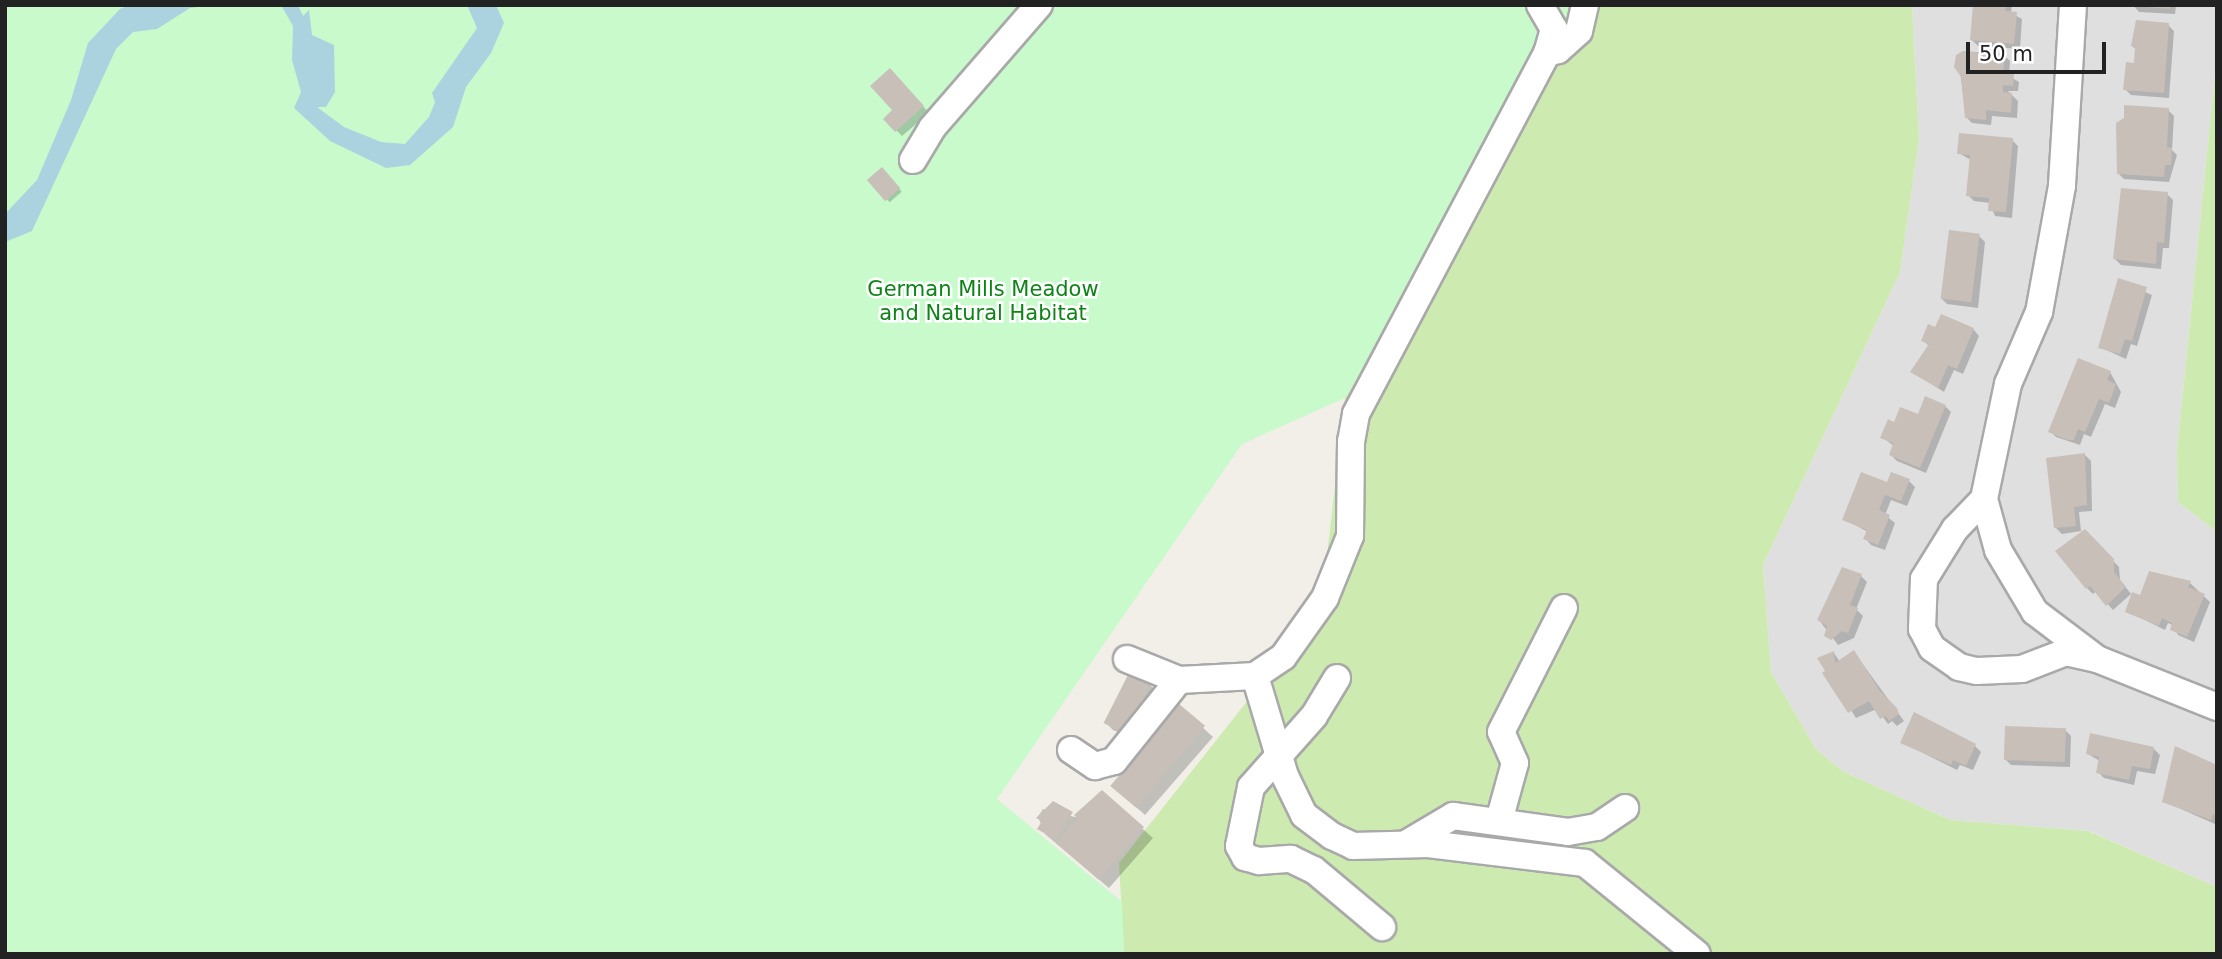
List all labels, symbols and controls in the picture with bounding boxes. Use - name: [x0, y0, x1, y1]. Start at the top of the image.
- scale bar: [1970, 28, 2110, 72]
- text: 50 m: [1979, 42, 2033, 66]
- park label: German Mills Meadow and Natural Habitat: [867, 276, 1099, 326]

